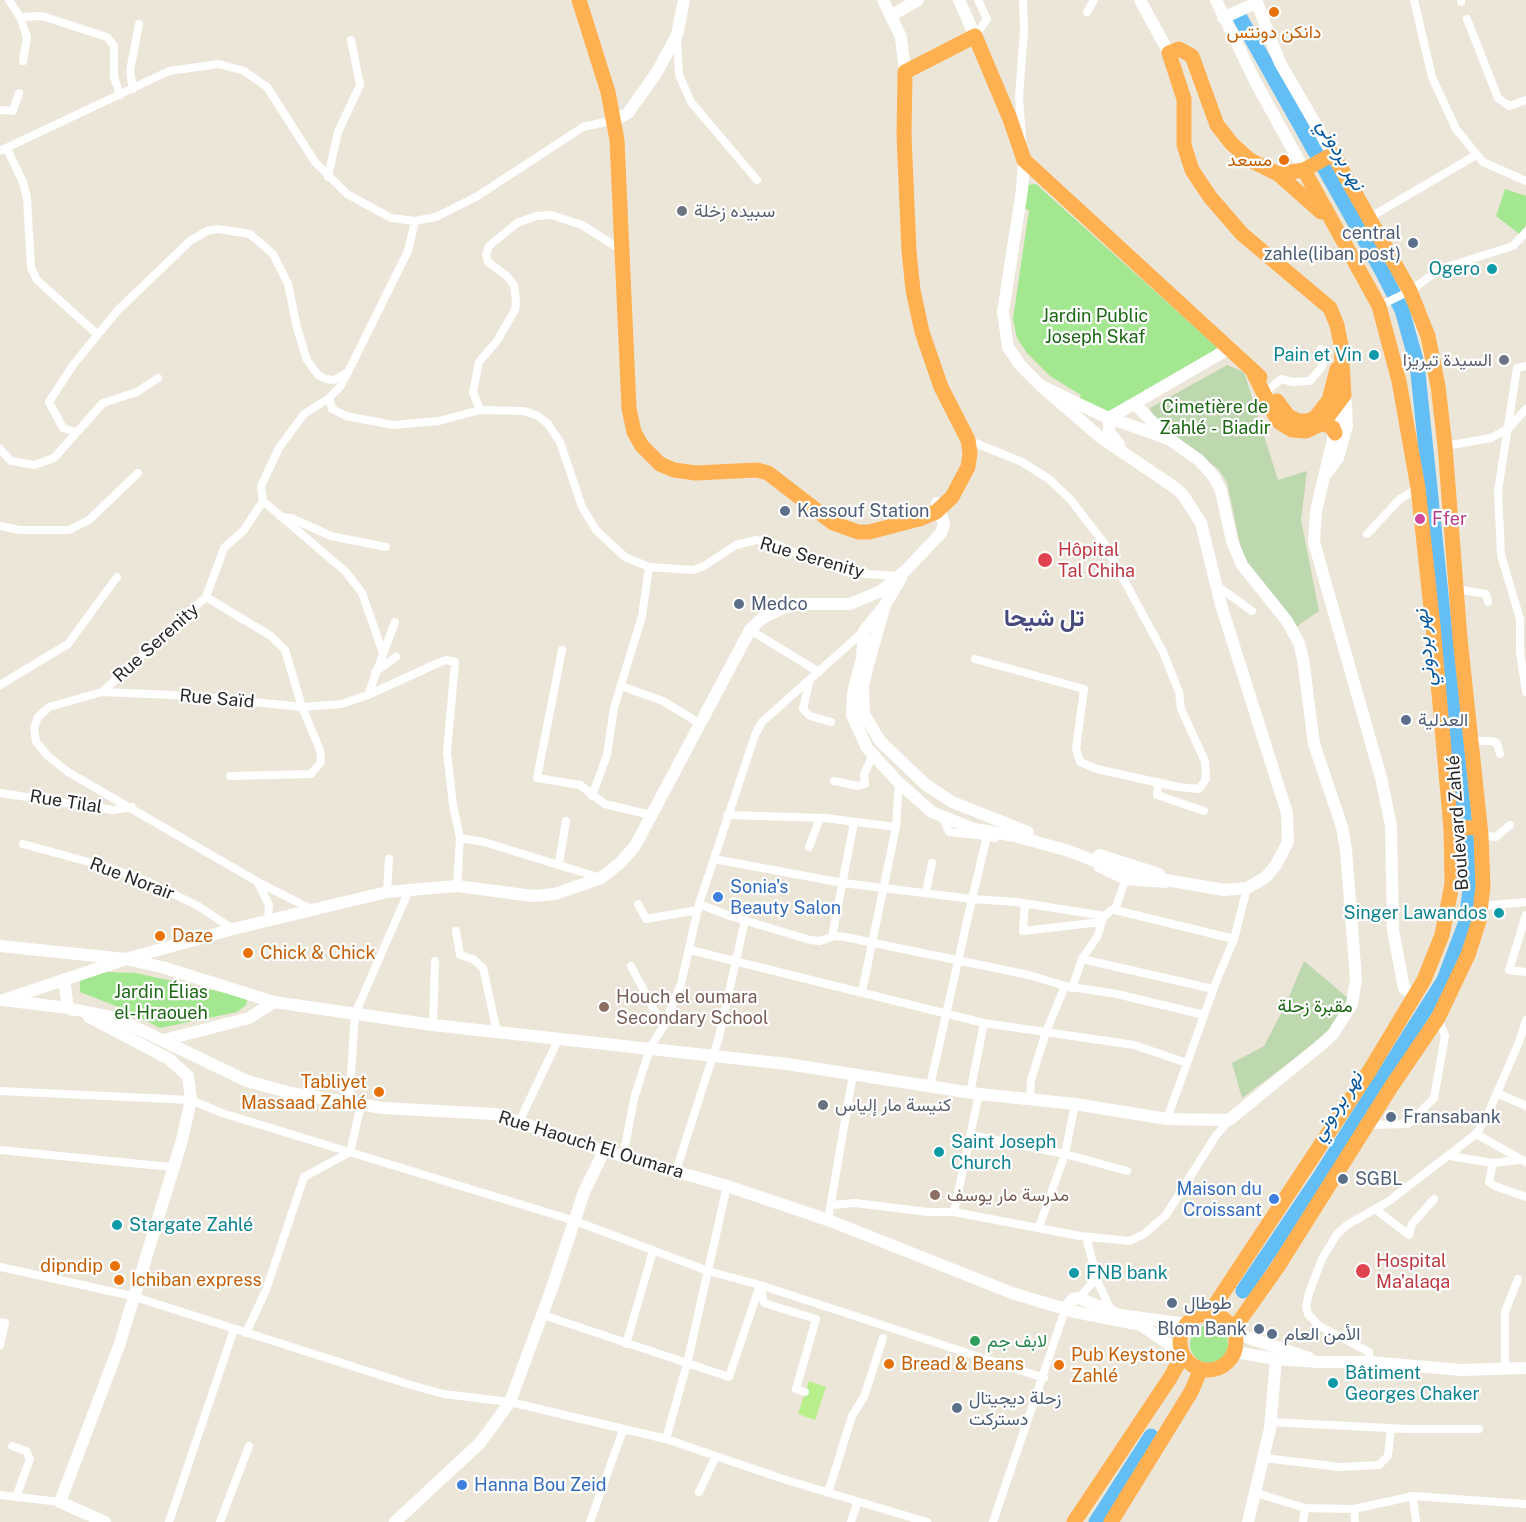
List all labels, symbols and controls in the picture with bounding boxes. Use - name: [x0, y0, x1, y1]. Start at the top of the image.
- marker: دانكن دونتس: [1267, 5, 1281, 19]
- place label: دانكن دونتس: [1227, 21, 1321, 43]
- water label: نهر بردوني: [1312, 115, 1370, 195]
- place label: مسعد: [1227, 149, 1272, 171]
- marker: مسعد: [1277, 153, 1291, 167]
- place label: سبيده زخلة: [694, 200, 775, 222]
- marker: سبيده زخلة: [675, 204, 689, 218]
- place label: central zahle(liban post): [1264, 222, 1401, 264]
- marker: central zahle(liban post): [1406, 236, 1420, 250]
- place label: Ogero: [1429, 258, 1480, 280]
- marker: Ogero: [1485, 262, 1499, 276]
- park label: Jardin Public Joseph Skaf: [1042, 305, 1148, 348]
- place label: Pain et Vin: [1273, 344, 1362, 366]
- marker: Pain et Vin: [1367, 348, 1381, 362]
- place label: السيدة تيريزا: [1403, 349, 1492, 371]
- marker: السيدة تيريزا: [1497, 353, 1511, 367]
- park label: Cimetière de Zahlé - Biadir: [1159, 396, 1271, 438]
- place label: Kassouf Station: [797, 500, 930, 522]
- marker: Kassouf Station: [778, 504, 792, 518]
- place label: Ffer: [1432, 508, 1467, 530]
- marker: Ffer: [1413, 512, 1427, 526]
- street label: Rue Serenity: [757, 533, 867, 583]
- place label: Hôpital Tal Chiha: [1058, 539, 1135, 582]
- marker: Hôpital Tal Chiha: [1036, 551, 1054, 569]
- place label: Medco: [751, 593, 808, 615]
- marker: Medco: [732, 597, 746, 611]
- street label: Rue Serenity: [109, 599, 203, 687]
- district label: تل شيحا: [1004, 605, 1084, 633]
- water label: نهر بردوني: [1409, 608, 1441, 688]
- street label: Rue Saïd: [179, 685, 255, 713]
- place label: العدلية: [1418, 709, 1468, 731]
- marker: العدلية: [1399, 713, 1413, 727]
- street label: Boulevard Zahlé: [1442, 755, 1474, 891]
- street label: Rue Tilal: [28, 786, 104, 818]
- street label: Rue Norair: [87, 853, 177, 905]
- place label: Sonia's Beauty Salon: [730, 876, 841, 918]
- marker: Sonia's Beauty Salon: [711, 890, 725, 904]
- place label: Singer Lawandos: [1344, 902, 1487, 924]
- marker: Singer Lawandos: [1492, 906, 1506, 920]
- place label: Daze: [172, 925, 213, 947]
- marker: Daze: [153, 929, 167, 943]
- place label: Chick & Chick: [260, 942, 375, 964]
- marker: Chick & Chick: [241, 946, 255, 960]
- park label: Jardin Élias el-Hraoueh: [114, 981, 208, 1024]
- place label: Houch el oumara Secondary School: [616, 986, 768, 1028]
- park label: مقبرة زحلة: [1278, 995, 1352, 1017]
- marker: Houch el oumara Secondary School: [597, 1000, 611, 1014]
- water label: نهر بردوني: [1306, 1067, 1368, 1145]
- place label: Tabliyet Massaad Zahlé: [241, 1071, 367, 1114]
- marker: Tabliyet Massaad Zahlé: [372, 1085, 386, 1099]
- place label: كنيسة مار إلياس: [835, 1094, 951, 1116]
- marker: كنيسة مار إلياس: [816, 1098, 830, 1112]
- place label: Fransabank: [1403, 1106, 1501, 1128]
- street label: Rue Haouch El Oumara: [496, 1107, 686, 1183]
- marker: Fransabank: [1384, 1110, 1398, 1124]
- place label: Saint Joseph Church: [951, 1131, 1056, 1174]
- marker: Saint Joseph Church: [932, 1145, 946, 1159]
- place label: SGBL: [1355, 1168, 1403, 1190]
- marker: SGBL: [1336, 1172, 1350, 1186]
- place label: Maison du Croissant: [1176, 1178, 1262, 1220]
- place label: مدرسة مار يوسف: [947, 1184, 1069, 1206]
- marker: مدرسة مار يوسف: [928, 1188, 942, 1202]
- marker: Maison du Croissant: [1267, 1192, 1281, 1206]
- place label: Stargate Zahlé: [129, 1214, 253, 1236]
- marker: Stargate Zahlé: [110, 1218, 124, 1232]
- place label: Hospital Ma'alaqa: [1376, 1250, 1450, 1292]
- place label: dipndip: [40, 1255, 103, 1277]
- marker: dipndip: [108, 1259, 122, 1273]
- place label: FNB bank: [1086, 1262, 1168, 1284]
- marker: Hospital Ma'alaqa: [1354, 1262, 1372, 1280]
- marker: FNB bank: [1067, 1266, 1081, 1280]
- place label: Ichiban express: [131, 1269, 262, 1291]
- marker: Ichiban express: [112, 1273, 126, 1287]
- place label: طوطال: [1184, 1292, 1232, 1314]
- marker: طوطال: [1165, 1296, 1179, 1310]
- place label: Blom Bank: [1157, 1318, 1247, 1340]
- marker: Blom Bank: [1252, 1322, 1266, 1336]
- place label: الأمن العام: [1284, 1323, 1360, 1345]
- marker: الأمن العام: [1265, 1327, 1279, 1341]
- place label: لابف جم: [987, 1330, 1047, 1352]
- marker: لابف جم: [968, 1334, 982, 1348]
- place label: Pub Keystone Zahlé: [1071, 1344, 1186, 1386]
- place label: Bread & Beans: [901, 1353, 1024, 1375]
- marker: Bread & Beans: [882, 1357, 896, 1371]
- marker: Pub Keystone Zahlé: [1052, 1358, 1066, 1372]
- place label: Bâtiment Georges Chaker: [1345, 1362, 1479, 1404]
- marker: Bâtiment Georges Chaker: [1326, 1376, 1340, 1390]
- place label: زحلة ديجيتال دستركت: [969, 1387, 1061, 1430]
- marker: زحلة ديجيتال دستركت: [950, 1401, 964, 1415]
- place label: Hanna Bou Zeid: [474, 1474, 606, 1496]
- marker: Hanna Bou Zeid: [455, 1478, 469, 1492]

